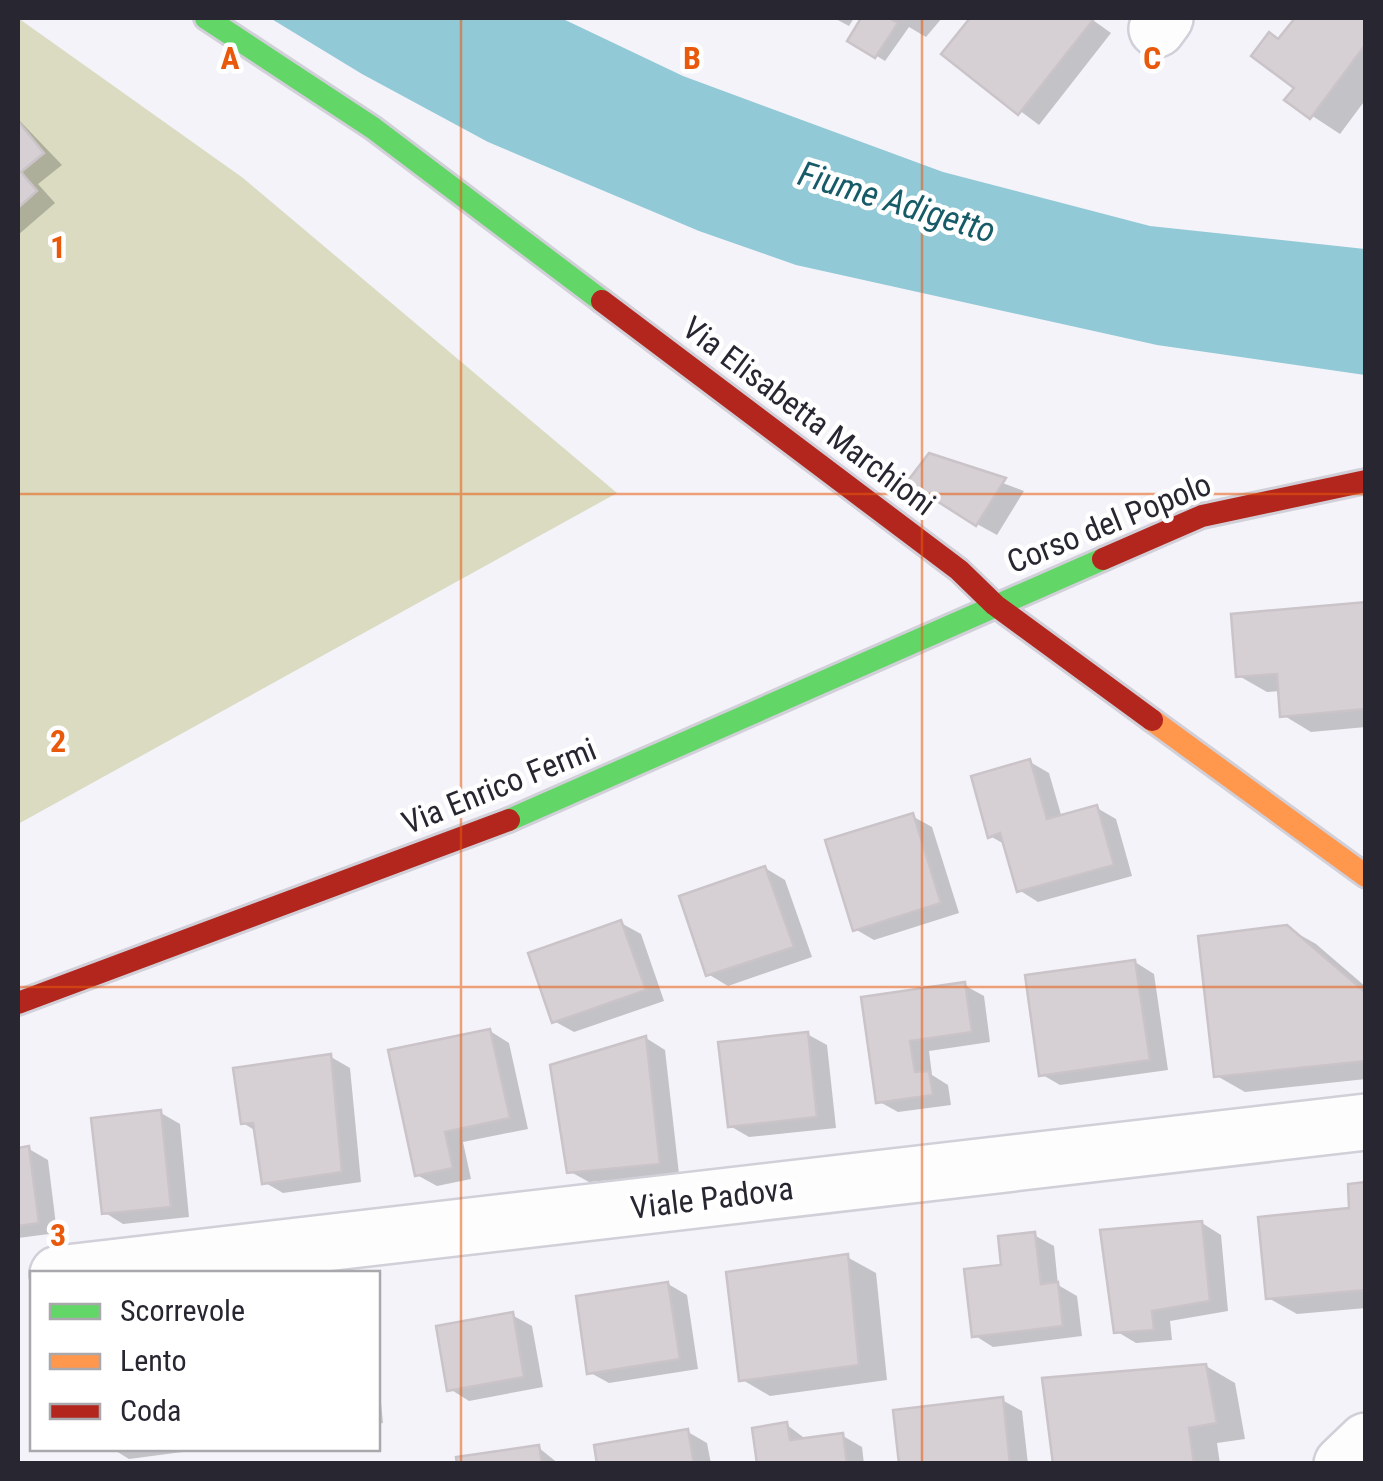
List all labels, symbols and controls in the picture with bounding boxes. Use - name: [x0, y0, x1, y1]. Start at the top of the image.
- text: A: [220, 39, 240, 77]
- text: B: [683, 39, 701, 77]
- text: C: [1143, 39, 1161, 77]
- water label: Fiume Adigetto: [793, 153, 1000, 252]
- text: 1: [50, 228, 66, 266]
- street label: Via Elisabetta Marchioni: [675, 309, 943, 523]
- street label: Corso del Popolo: [1002, 465, 1216, 581]
- text: 2: [50, 722, 66, 760]
- street label: Via Enrico Fermi: [396, 730, 602, 842]
- street label: Viale Padova: [628, 1169, 796, 1227]
- text: 3: [50, 1216, 66, 1254]
- legend: [30, 1271, 380, 1451]
- text: Scorrevole: [120, 1293, 245, 1328]
- text: Lento: [120, 1343, 187, 1378]
- text: Coda: [120, 1393, 181, 1428]

